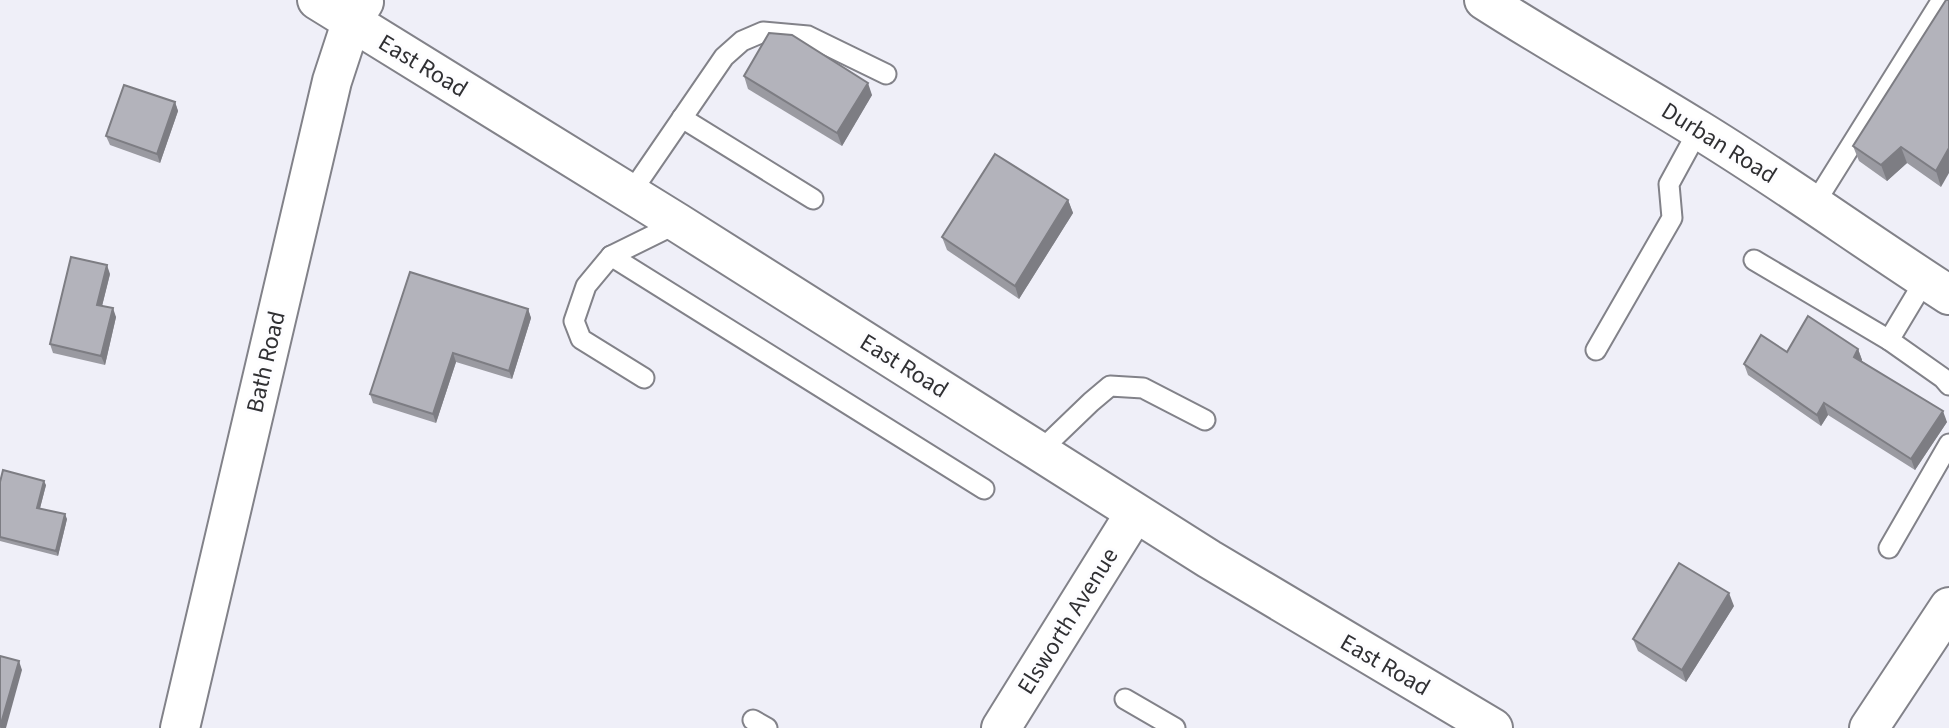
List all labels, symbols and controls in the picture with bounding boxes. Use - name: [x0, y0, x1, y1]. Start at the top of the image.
- street label: East Road: [372, 26, 474, 106]
- street label: Durban Road: [1654, 94, 1784, 192]
- street label: Bath Road: [237, 308, 295, 416]
- street label: East Road: [853, 325, 955, 407]
- street label: Elsworth Avenue: [1009, 541, 1127, 701]
- street label: East Road: [1333, 625, 1437, 705]

